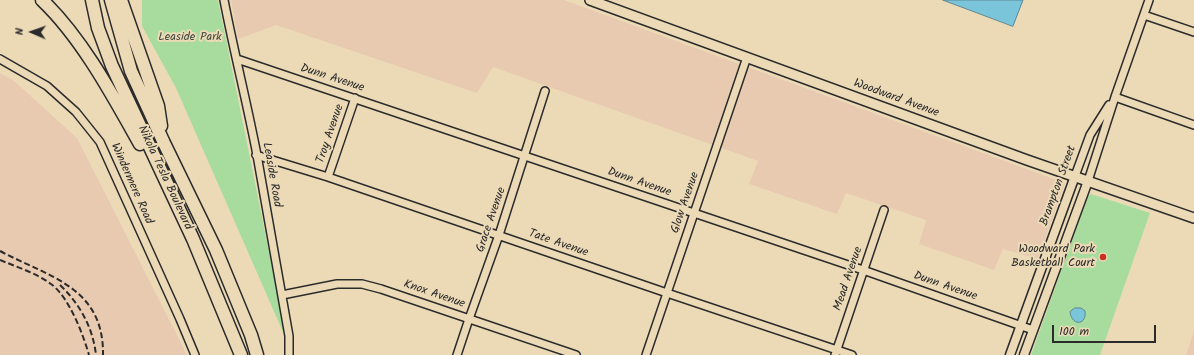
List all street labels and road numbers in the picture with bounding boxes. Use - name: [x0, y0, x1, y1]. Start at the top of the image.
- street label: Dunn Avenue: [298, 62, 366, 96]
- street label: Woodward Avenue: [851, 77, 941, 121]
- street label: Troy Avenue: [314, 103, 348, 165]
- street label: Nikola Tesla Boulevard: [133, 123, 195, 233]
- street label: Windermere Road: [107, 141, 155, 227]
- street label: Leaside Road: [258, 141, 284, 209]
- street label: Brampton Street: [1038, 144, 1080, 228]
- street label: Dunn Avenue: [605, 165, 673, 201]
- street label: Glow Avenue: [669, 170, 703, 236]
- street label: Grace Avenue: [474, 186, 510, 254]
- street label: Tate Avenue: [526, 227, 590, 261]
- street label: Mead Avenue: [831, 245, 867, 313]
- street label: Dunn Avenue: [911, 269, 979, 305]
- street label: Knox Avenue: [401, 278, 467, 312]

